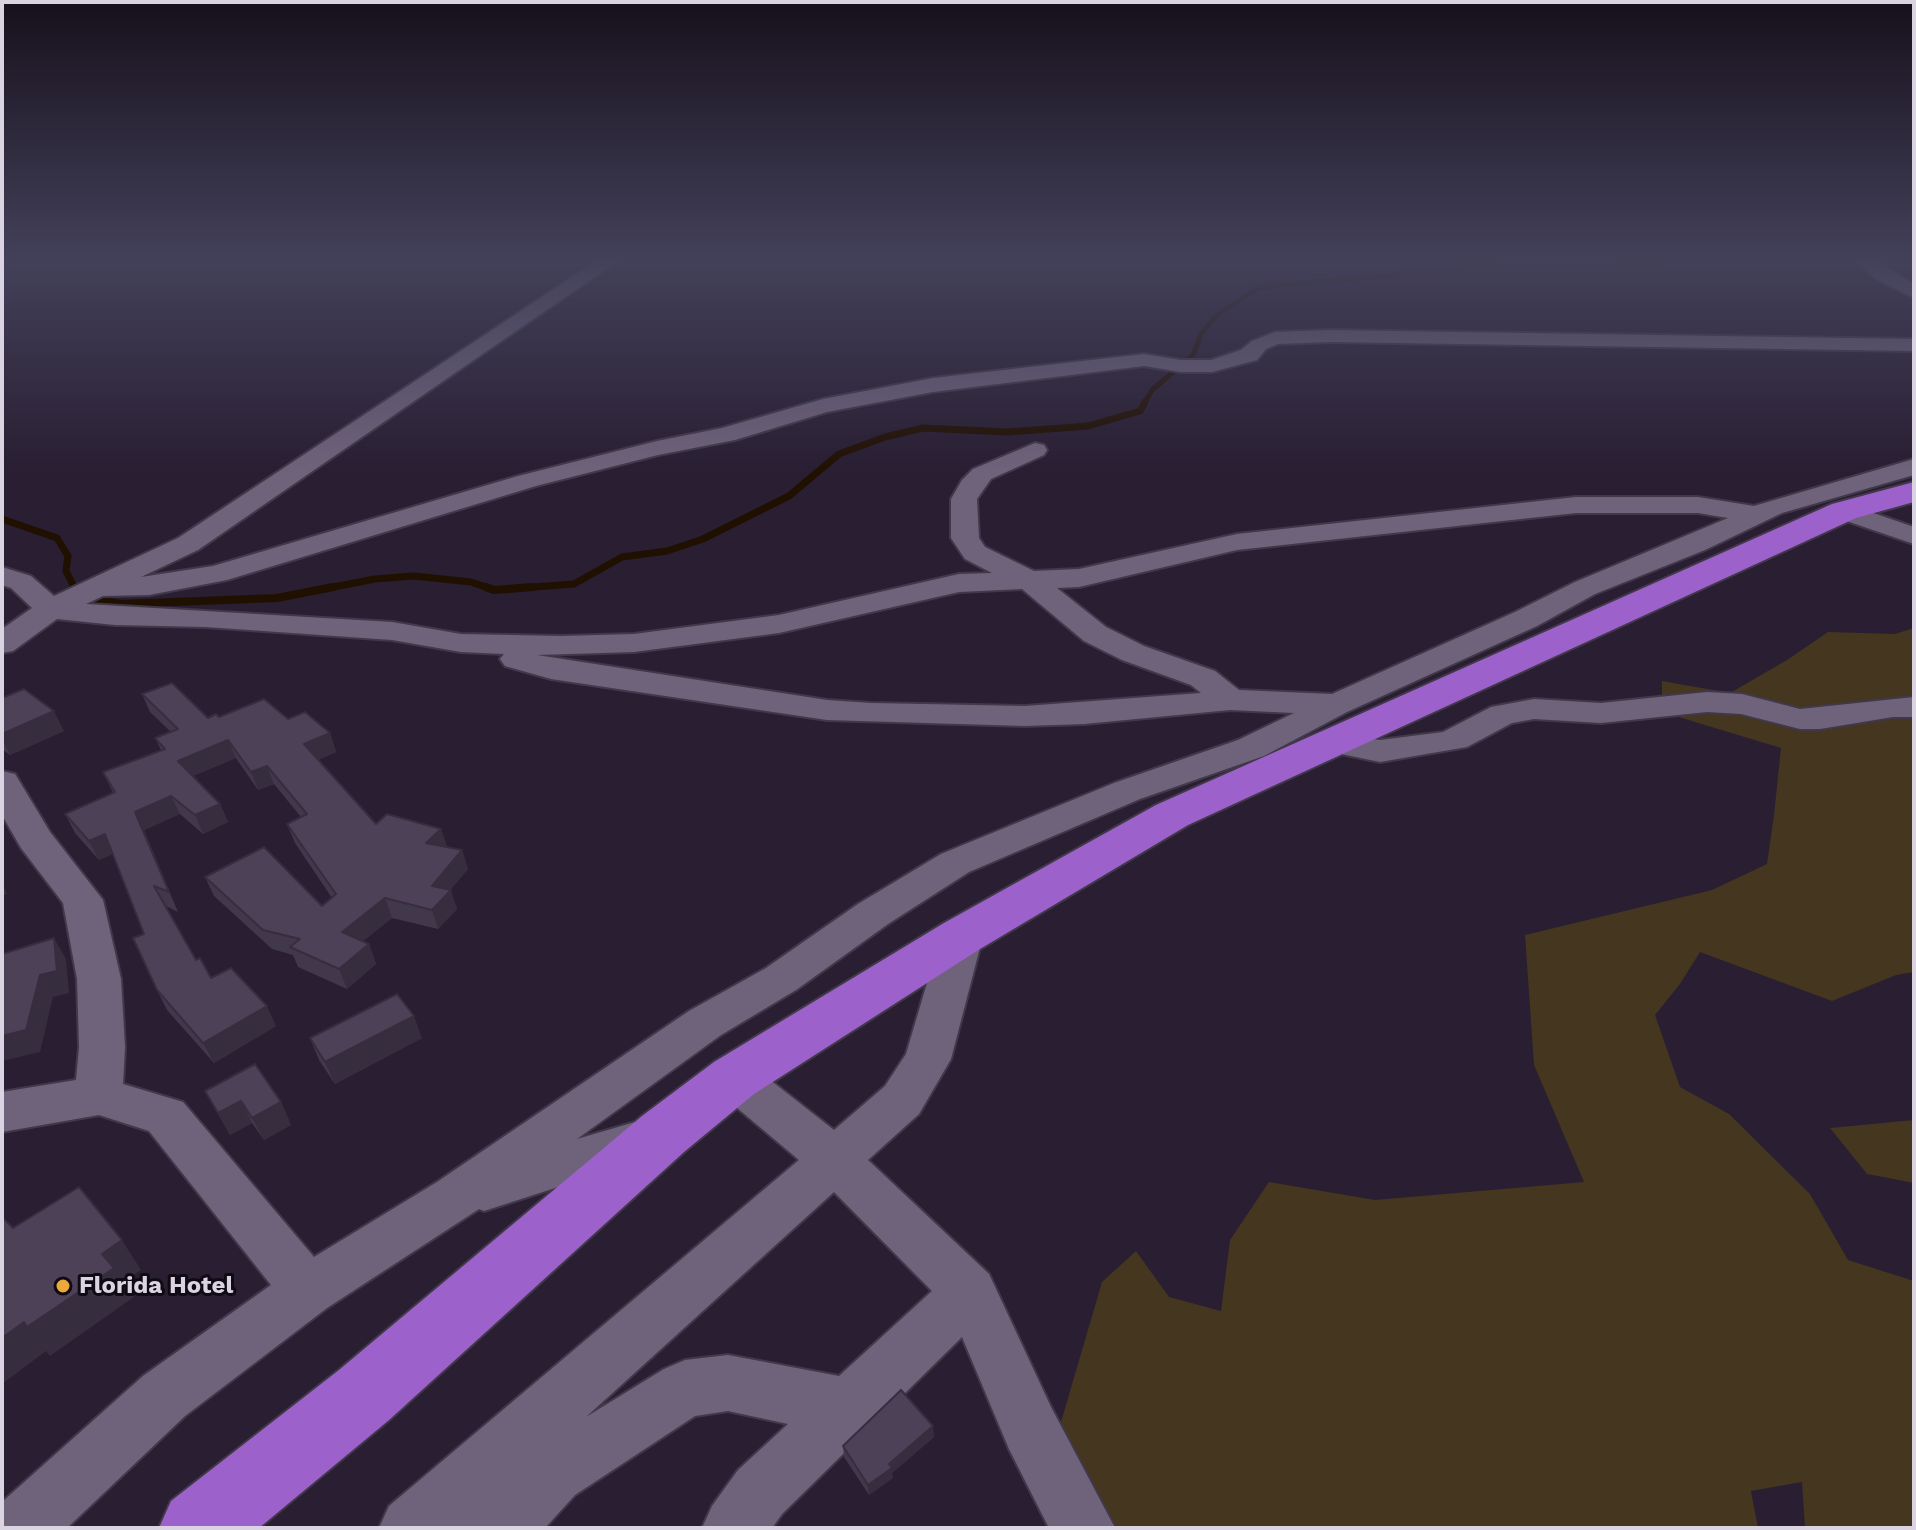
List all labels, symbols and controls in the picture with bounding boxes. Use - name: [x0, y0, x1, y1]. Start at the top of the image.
- place label: Florida Hotel: [79, 1272, 233, 1300]
- marker: Florida Hotel: [54, 1277, 72, 1295]

